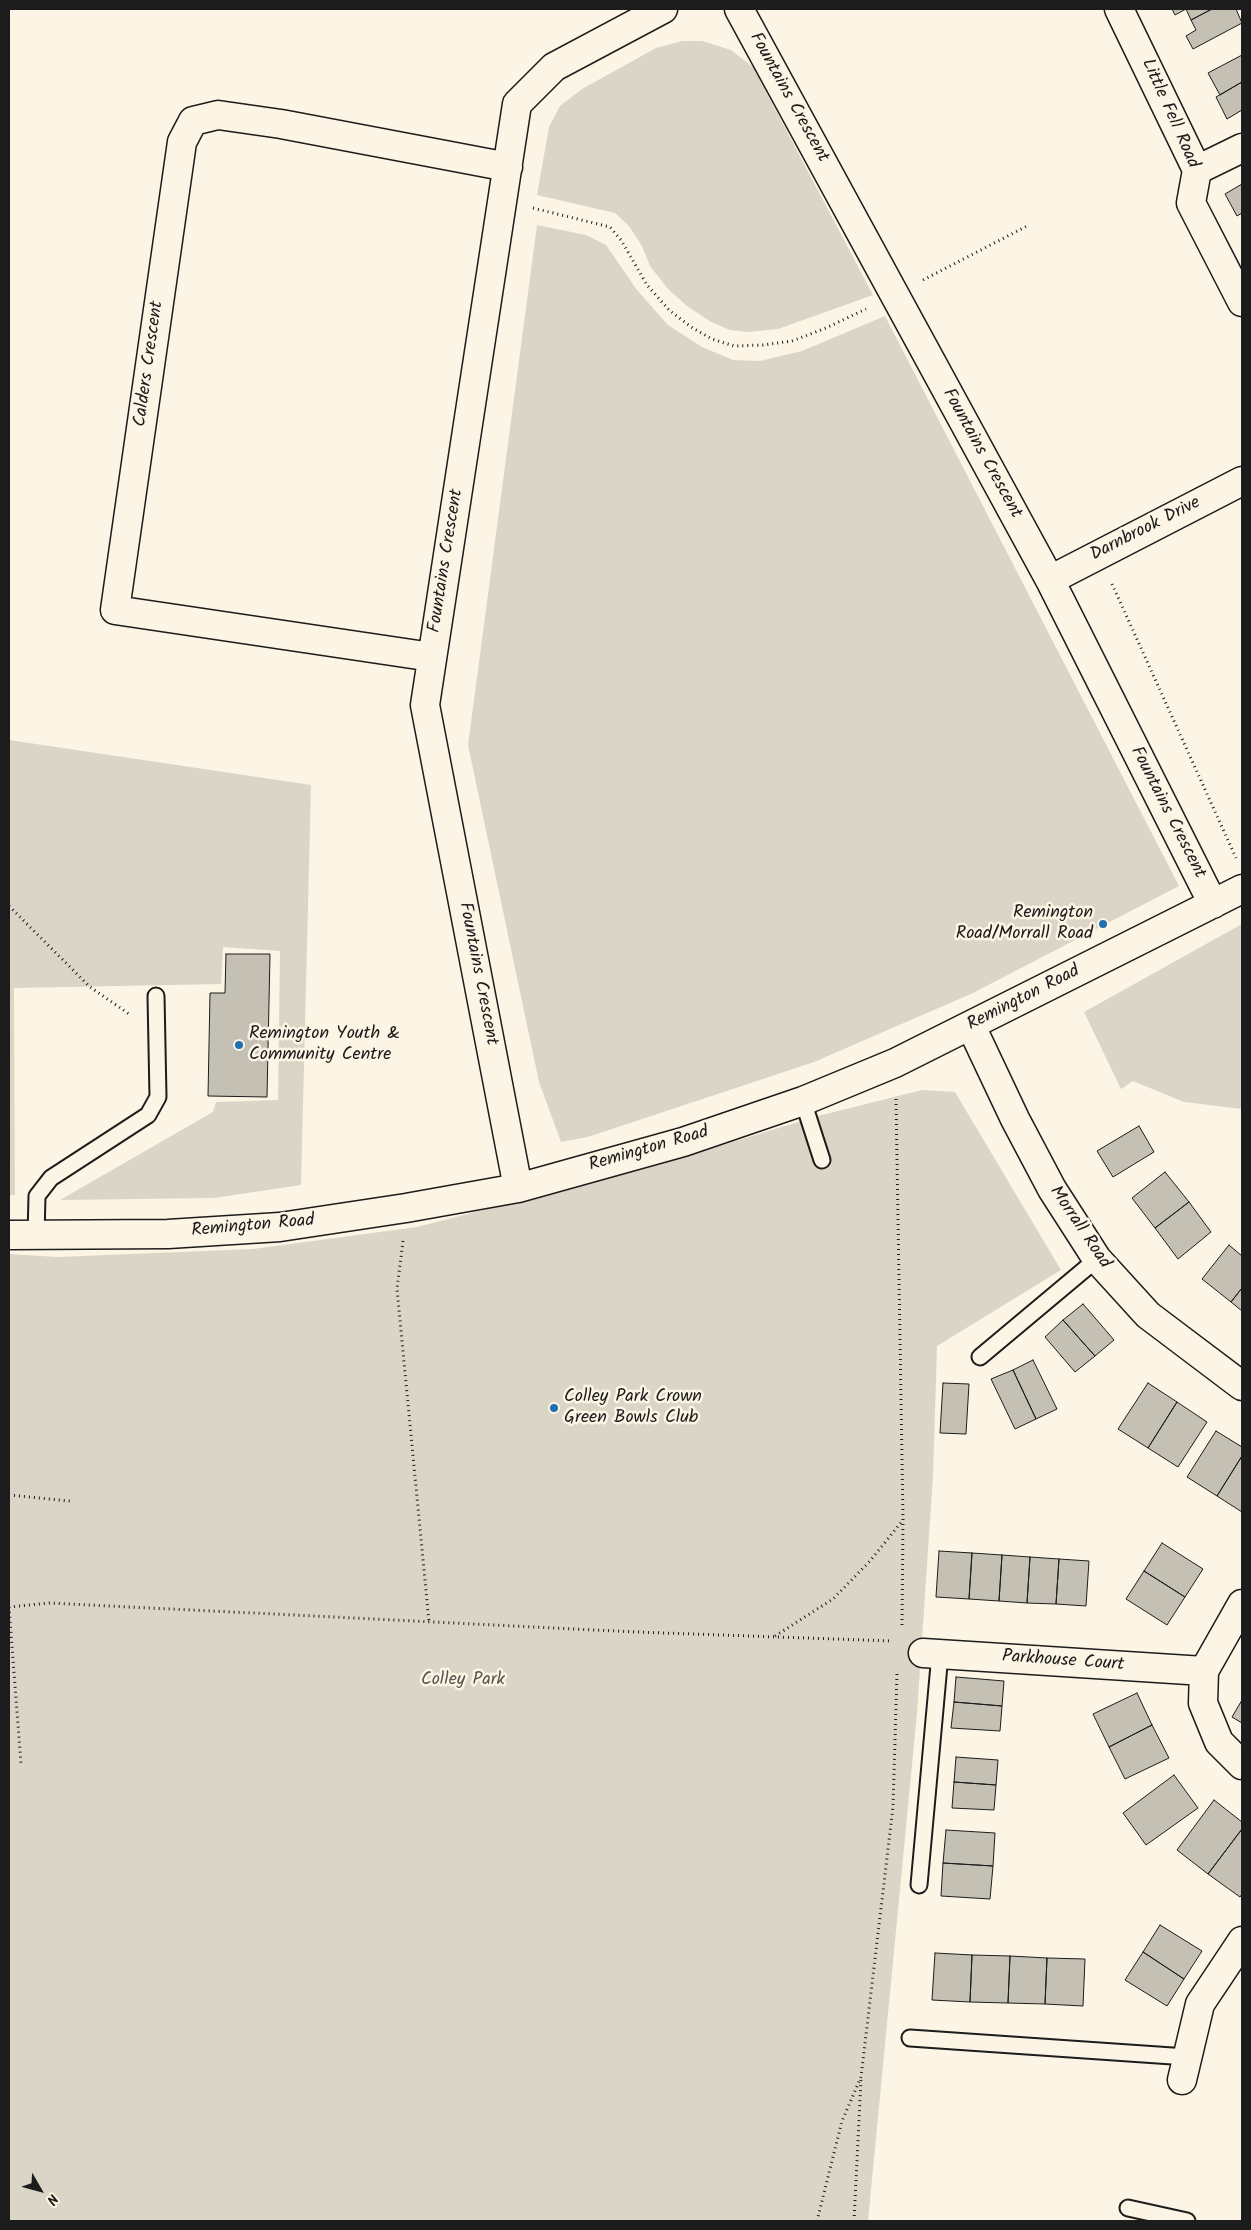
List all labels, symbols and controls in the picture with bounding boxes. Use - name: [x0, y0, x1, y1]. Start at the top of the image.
- street label: Fountains Crescent: [743, 29, 833, 167]
- street label: Little Fell Road: [1135, 56, 1203, 172]
- street label: Calders Crescent: [130, 300, 170, 428]
- street label: Fountains Crescent: [936, 385, 1026, 523]
- street label: Fountains Crescent: [425, 488, 469, 634]
- street label: Darnbrook Drive: [1087, 493, 1205, 567]
- street label: Fountains Crescent: [1124, 743, 1210, 883]
- street label: Fountains Crescent: [453, 901, 501, 1047]
- place label: Remington Road/Morrall Road: [956, 903, 1093, 946]
- marker: Remington Road/Morrall Road: [1097, 918, 1109, 930]
- street label: Remington Road: [964, 961, 1084, 1037]
- place label: Remington Youth & Community Centre: [249, 1024, 400, 1066]
- marker: Remington Youth & Community Centre: [233, 1039, 245, 1051]
- street label: Remington Road: [587, 1123, 711, 1177]
- street label: Morrall Road: [1044, 1183, 1114, 1273]
- street label: Remington Road: [191, 1211, 315, 1243]
- place label: Colley Park Crown Green Bowls Club: [564, 1387, 702, 1430]
- marker: Colley Park Crown Green Bowls Club: [548, 1402, 560, 1414]
- street label: Parkhouse Court: [1001, 1647, 1125, 1677]
- park label: Colley Park: [421, 1670, 505, 1692]
- north arrow: [15, 2165, 65, 2215]
- text: N: [40, 2189, 63, 2209]

